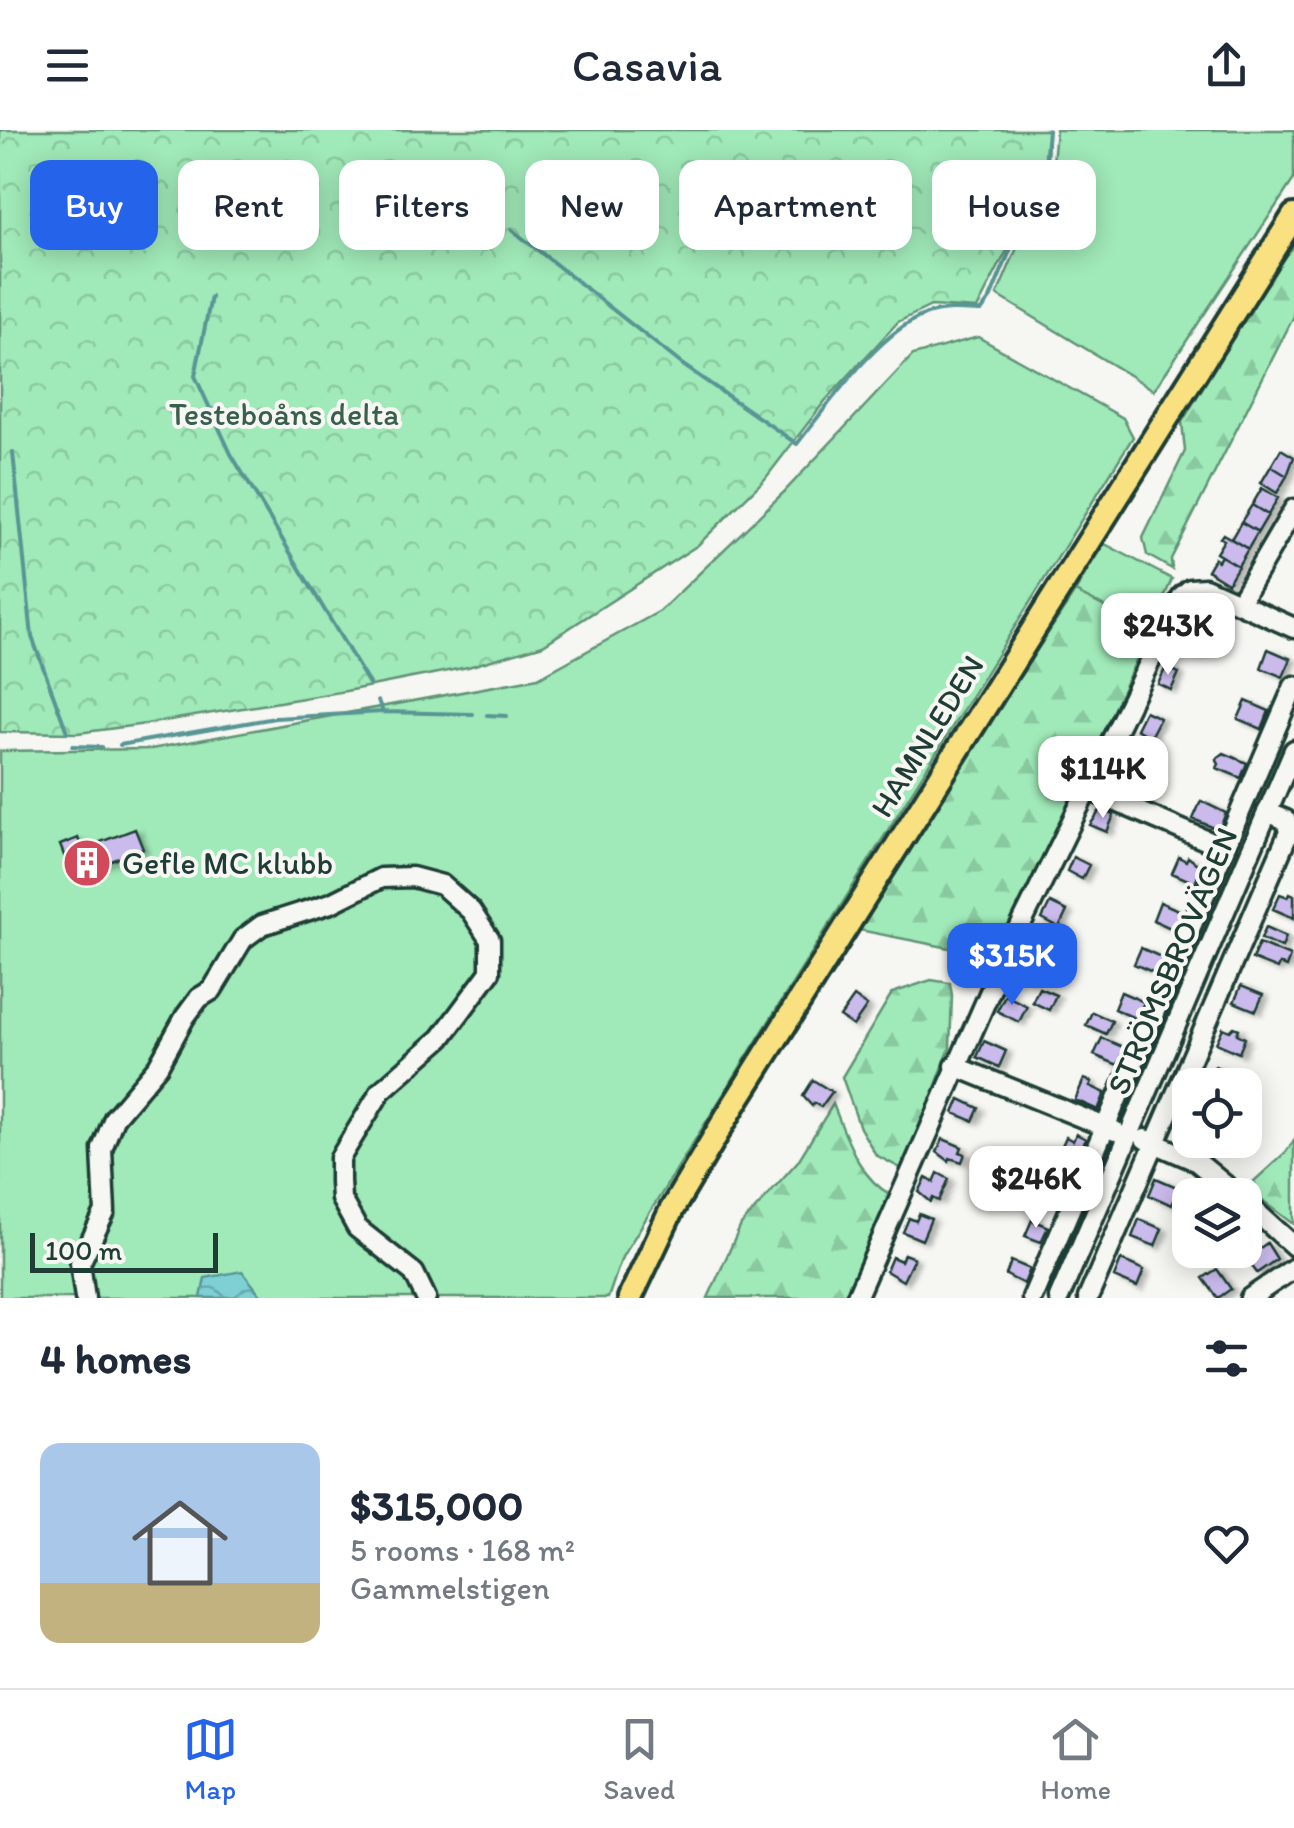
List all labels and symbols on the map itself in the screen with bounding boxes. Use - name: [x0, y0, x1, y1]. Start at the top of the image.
- park label: Testeboåns delta: [169, 395, 399, 433]
- pin: $243K: [1098, 593, 1238, 678]
- street label: HAMNLEDEN: [862, 648, 992, 824]
- pin: $114K: [1033, 736, 1173, 821]
- street label: STRÖMSBROVÄGEN: [1099, 822, 1245, 1100]
- building icon: Gefle MC klubb: [61, 837, 113, 889]
- place label: Gefle MC klubb: [122, 844, 333, 882]
- pin: $315K: [942, 923, 1082, 1008]
- pin: $246K: [966, 1146, 1106, 1231]
- scale bar: [30, 1228, 218, 1272]

